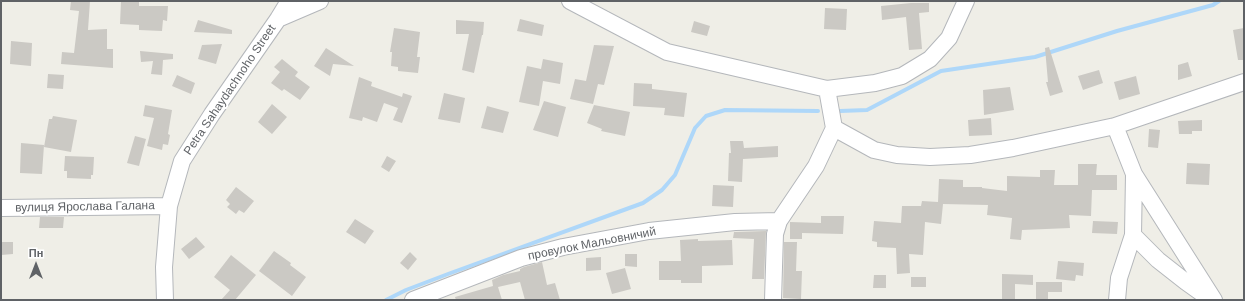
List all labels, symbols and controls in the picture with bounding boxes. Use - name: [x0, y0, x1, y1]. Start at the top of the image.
- street label: Petra Sahaydachnoho Street: [181, 22, 279, 158]
- street label: вулиця Ярослава Галана: [15, 199, 155, 215]
- street label: провулок Мальовничий: [527, 225, 657, 263]
- north arrow: [16, 245, 56, 285]
- text: Пн: [29, 247, 43, 259]

